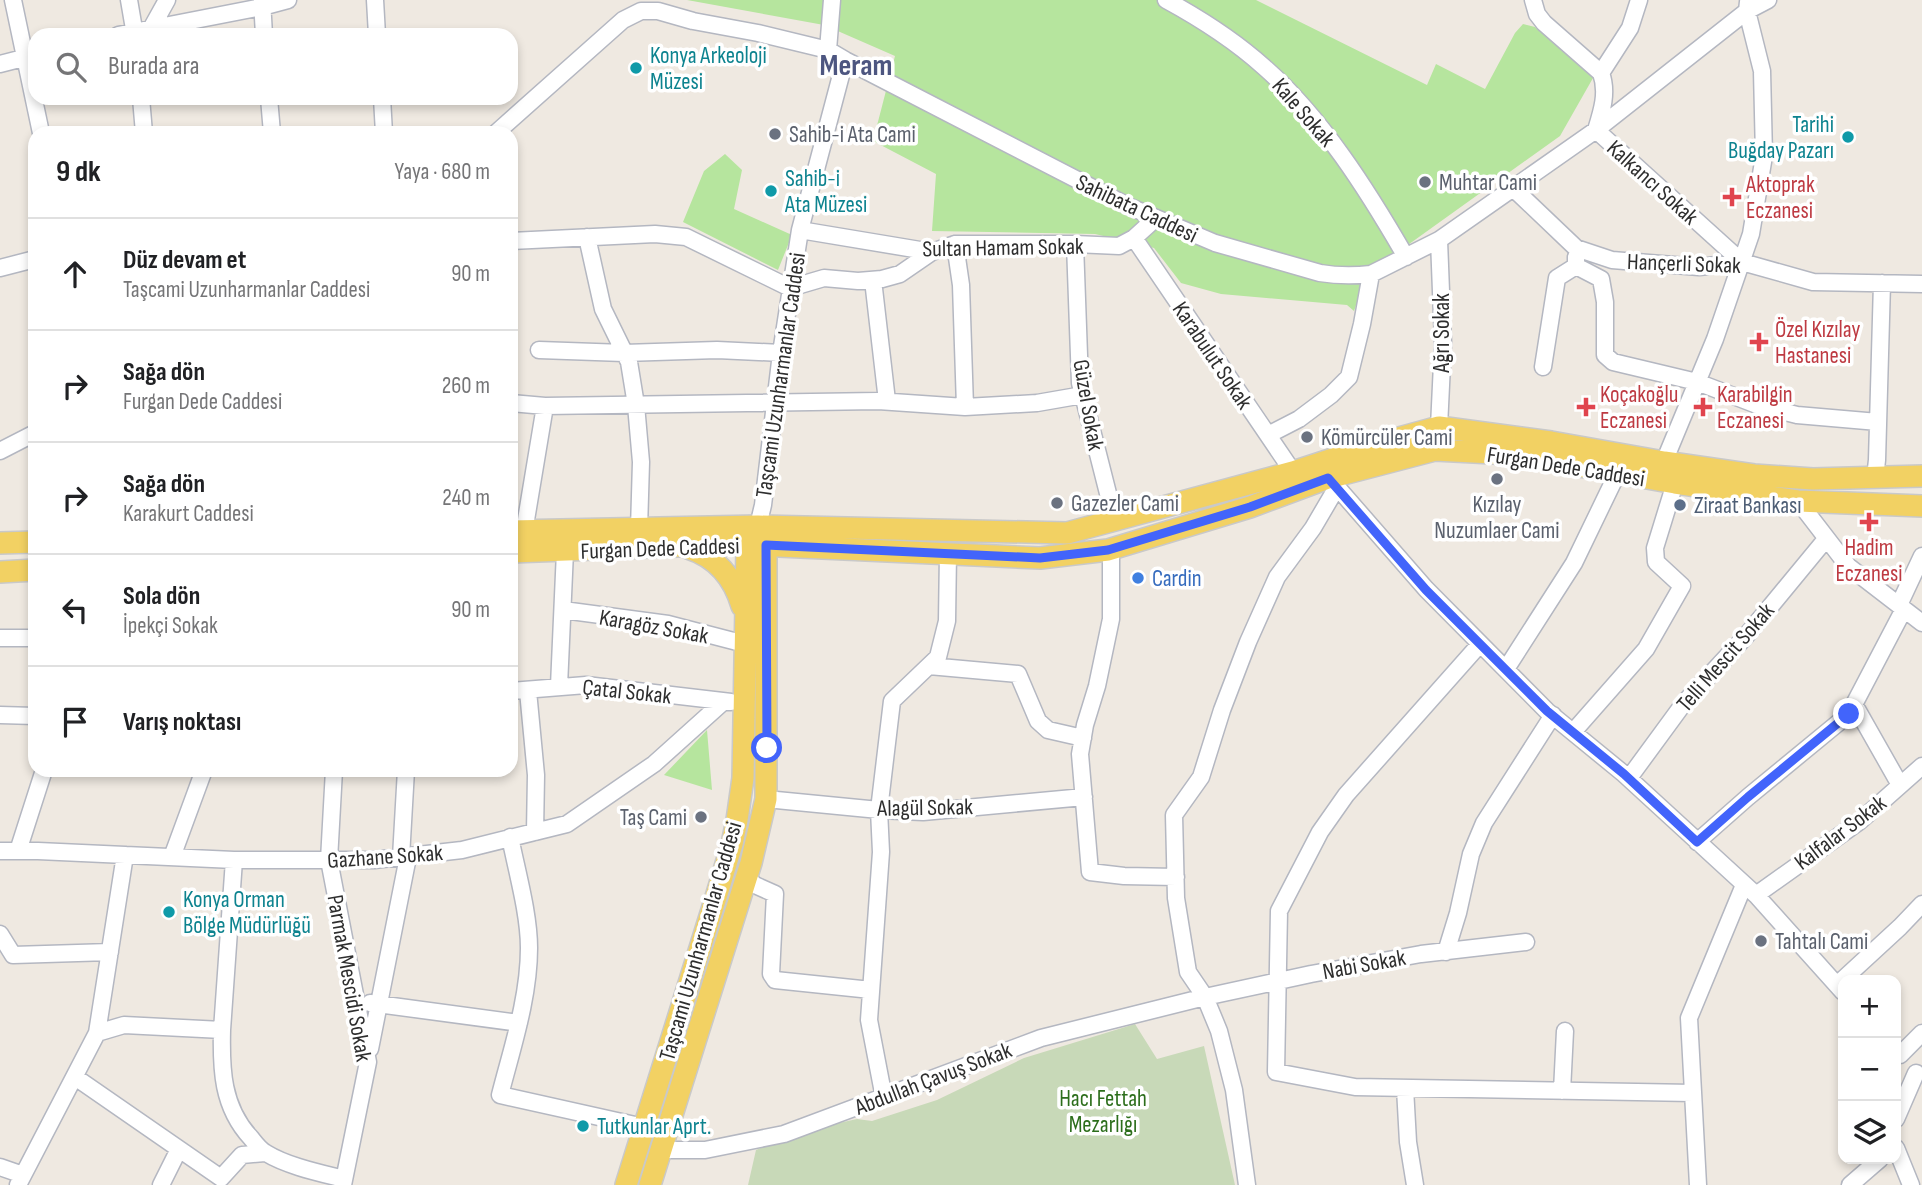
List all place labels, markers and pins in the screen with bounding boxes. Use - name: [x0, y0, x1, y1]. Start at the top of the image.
- place label: Konya Arkeoloji Müzesi: [650, 42, 767, 96]
- marker: Konya Arkeoloji Müzesi: [628, 60, 644, 76]
- place label: Tarihi Buğday Pazarı: [1728, 111, 1834, 165]
- place label: Sahib-i Ata Cami: [789, 121, 916, 149]
- marker: Sahib-i Ata Cami: [767, 126, 783, 142]
- marker: Tarihi Buğday Pazarı: [1840, 129, 1856, 145]
- place label: Sahib-i Ata Müzesi: [784, 165, 867, 219]
- place label: Muhtar Cami: [1439, 169, 1537, 197]
- place label: Aktoprak Eczanesi: [1745, 171, 1815, 225]
- marker: Muhtar Cami: [1417, 174, 1433, 190]
- marker: Sahib-i Ata Müzesi: [763, 183, 779, 199]
- marker: Aktoprak Eczanesi: [1724, 189, 1740, 205]
- place label: Özel Kızılay Hastanesi: [1775, 316, 1861, 370]
- marker: Özel Kızılay Hastanesi: [1749, 332, 1769, 352]
- place label: Koçakoğlu Eczanesi: [1600, 381, 1678, 435]
- place label: Karabilgin Eczanesi: [1717, 381, 1793, 435]
- marker: Koçakoğlu Eczanesi: [1578, 399, 1594, 415]
- marker: Karabilgin Eczanesi: [1695, 399, 1711, 415]
- place label: Kömürcüler Cami: [1321, 424, 1452, 452]
- marker: Kömürcüler Cami: [1299, 429, 1315, 445]
- marker: Kızılay Nuzumlaer Cami: [1489, 471, 1505, 487]
- place label: Gazezler Cami: [1071, 490, 1179, 518]
- place label: Kızılay Nuzumlaer Cami: [1434, 491, 1560, 545]
- place label: Ziraat Bankası: [1694, 492, 1802, 520]
- marker: Gazezler Cami: [1049, 495, 1065, 511]
- marker: Ziraat Bankası: [1672, 497, 1688, 513]
- marker: Hadim Eczanesi: [1861, 514, 1877, 530]
- place label: Hadim Eczanesi: [1835, 534, 1903, 588]
- place label: Cardin: [1152, 565, 1202, 593]
- marker: Cardin: [1130, 570, 1146, 586]
- place label: Taş Cami: [620, 804, 687, 832]
- marker: Taş Cami: [693, 809, 709, 825]
- place label: Konya Orman Bölge Müdürlüğü: [183, 886, 311, 940]
- marker: Konya Orman Bölge Müdürlüğü: [161, 904, 177, 920]
- place label: Tahtalı Cami: [1775, 928, 1868, 956]
- marker: Tahtalı Cami: [1753, 933, 1769, 949]
- place label: Tutkunlar Aprt.: [597, 1113, 711, 1141]
- marker: Tutkunlar Aprt.: [575, 1118, 591, 1134]

